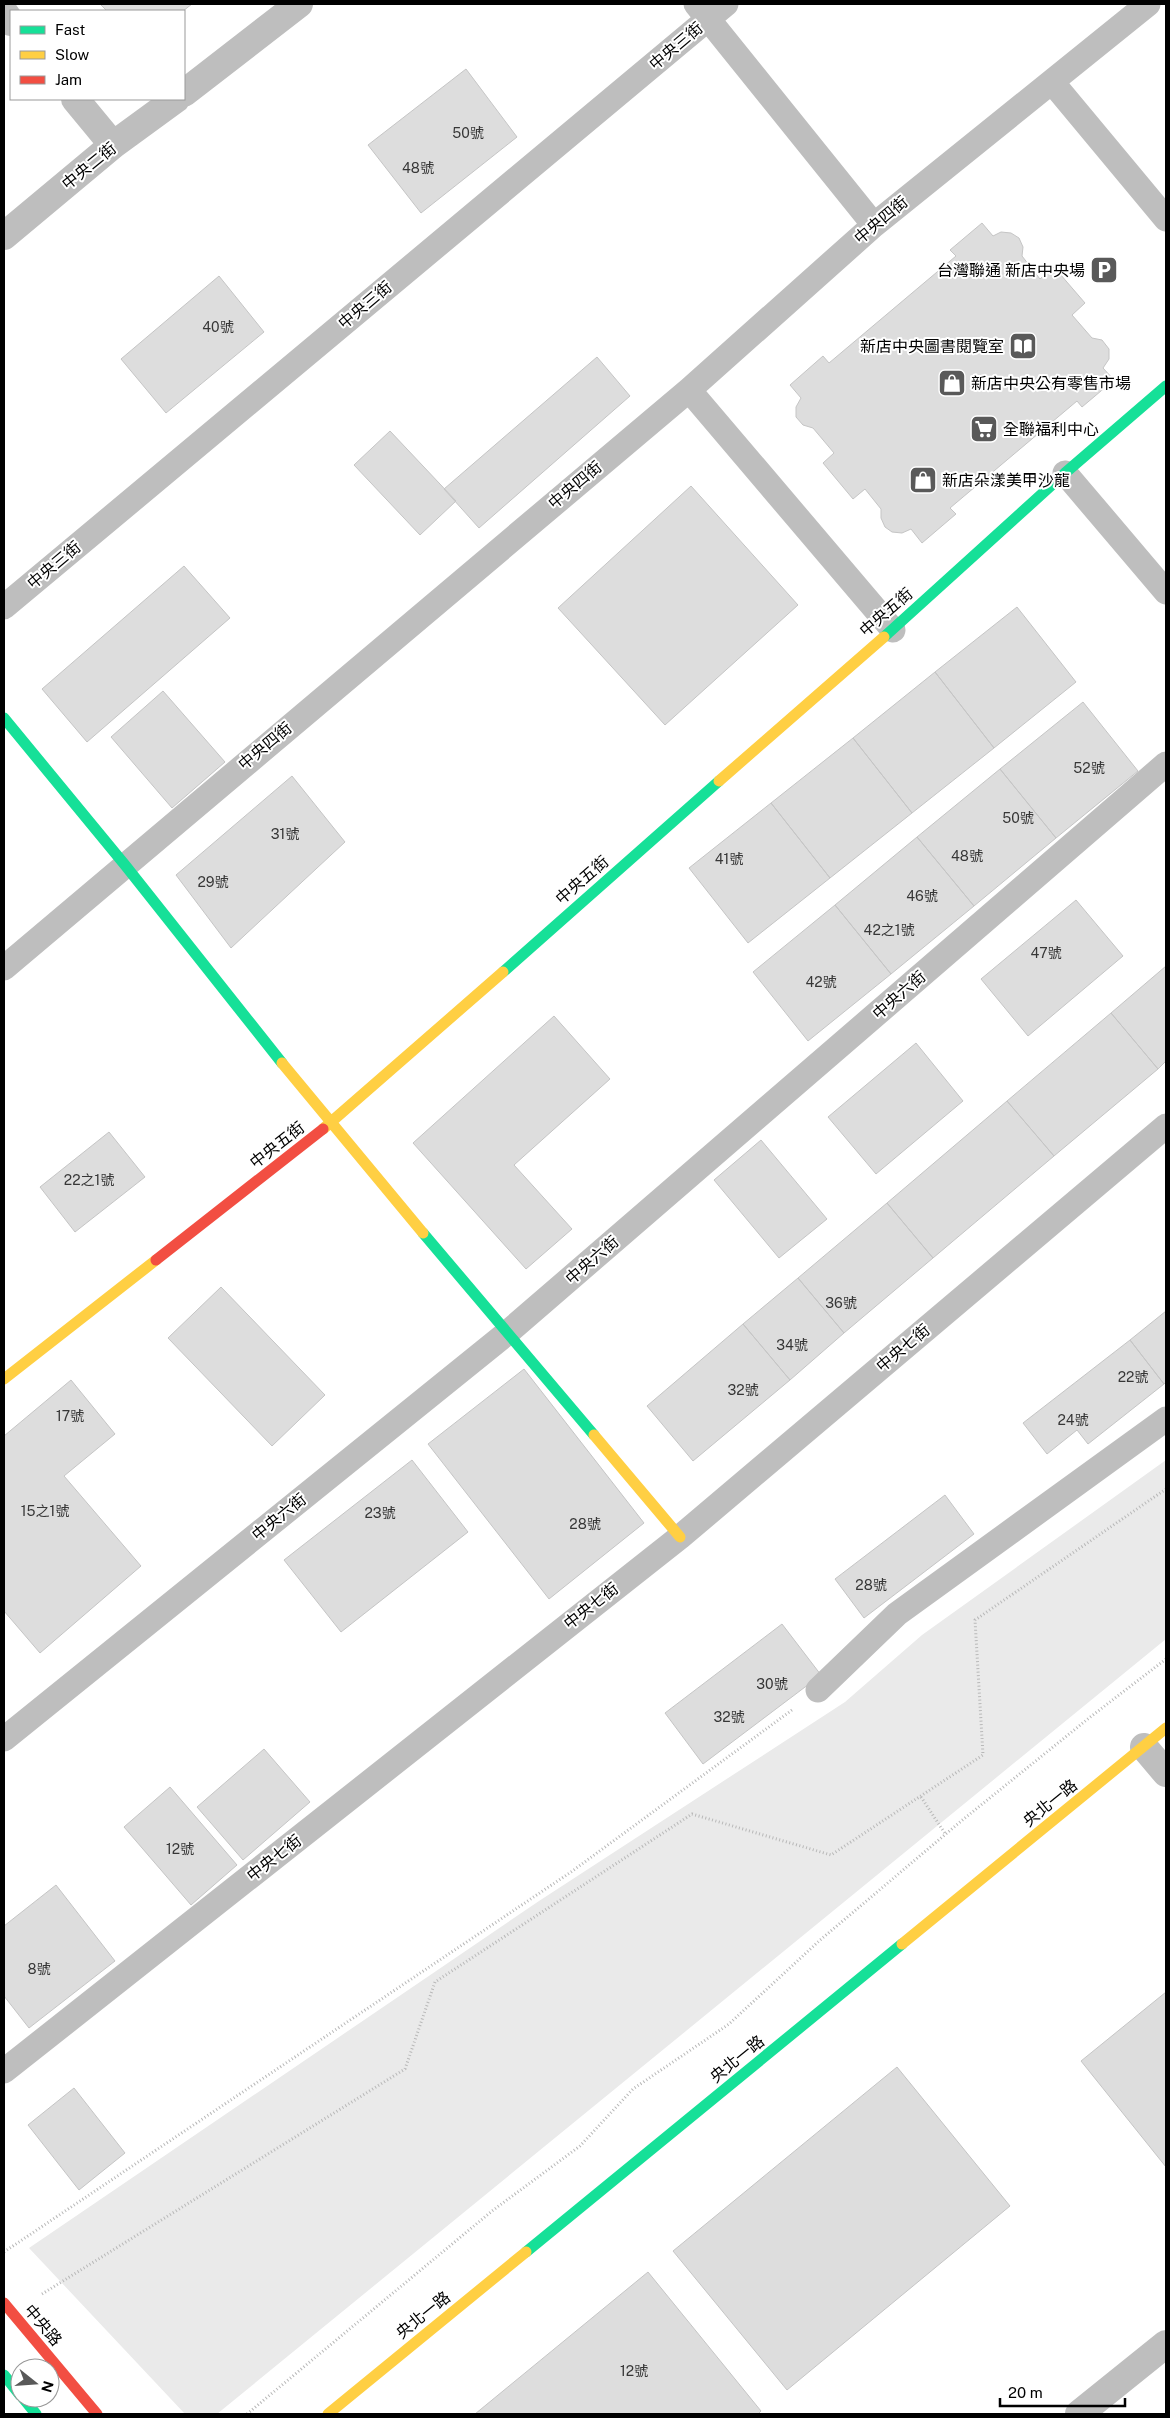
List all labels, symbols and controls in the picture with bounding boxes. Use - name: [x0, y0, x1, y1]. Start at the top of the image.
- legend: [10, 10, 185, 100]
- street label: 中央三街: [645, 18, 707, 74]
- text: Fast: [55, 21, 85, 38]
- text: Slow: [55, 46, 90, 63]
- text: Jam: [55, 71, 82, 88]
- house number: 50號: [452, 125, 484, 141]
- street label: 中央二街: [58, 138, 120, 194]
- house number: 48號: [402, 160, 434, 176]
- street label: 中央四街: [850, 192, 912, 248]
- parking icon: 台灣聯通 新店中央場: [1089, 255, 1119, 285]
- place label: 台灣聯通 新店中央場: [937, 261, 1085, 280]
- street label: 中央三街: [334, 277, 396, 333]
- house number: 40號: [202, 319, 234, 335]
- library icon: 新店中央圖書閱覽室: [1008, 331, 1038, 361]
- place label: 新店中央圖書閱覽室: [860, 337, 1004, 356]
- shop icon: 新店中央公有零售市場: [937, 368, 967, 398]
- place label: 新店中央公有零售市場: [971, 374, 1131, 393]
- supermarket icon: 全聯福利中心: [969, 414, 999, 444]
- place label: 全聯福利中心: [1003, 420, 1099, 439]
- street label: 中央四街: [544, 457, 606, 513]
- shop icon: 新店朵漾美甲沙龍: [908, 465, 938, 495]
- place label: 新店朵漾美甲沙龍: [942, 471, 1070, 490]
- street label: 中央三街: [23, 537, 85, 593]
- street label: 中央五街: [856, 584, 916, 640]
- street label: 中央四街: [234, 718, 296, 774]
- house number: 52號: [1073, 760, 1105, 776]
- house number: 50號: [1002, 810, 1034, 826]
- house number: 31號: [271, 826, 299, 842]
- house number: 48號: [951, 848, 983, 864]
- house number: 41號: [715, 851, 743, 867]
- street label: 中央五街: [552, 852, 612, 908]
- house number: 29號: [197, 874, 229, 890]
- house number: 46號: [906, 888, 938, 904]
- house number: 42之1號: [864, 922, 914, 938]
- house number: 47號: [1030, 945, 1062, 961]
- street label: 中央六街: [869, 967, 929, 1023]
- house number: 42號: [805, 974, 837, 990]
- street label: 中央五街: [246, 1118, 308, 1172]
- house number: 22之1號: [64, 1172, 114, 1188]
- street label: 中央六街: [562, 1232, 622, 1288]
- house number: 36號: [825, 1295, 857, 1311]
- street label: 中央七街: [872, 1320, 934, 1376]
- house number: 34號: [776, 1337, 808, 1353]
- house number: 22號: [1118, 1369, 1148, 1385]
- house number: 32號: [727, 1382, 759, 1398]
- house number: 17號: [56, 1408, 84, 1424]
- house number: 24號: [1057, 1412, 1089, 1428]
- street label: 中央六街: [248, 1489, 310, 1545]
- house number: 15之1號: [21, 1503, 69, 1519]
- house number: 23號: [364, 1505, 396, 1521]
- house number: 28號: [569, 1516, 601, 1532]
- house number: 28號: [855, 1577, 887, 1593]
- street label: 中央七街: [560, 1579, 622, 1633]
- house number: 30號: [756, 1676, 788, 1692]
- house number: 32號: [713, 1709, 745, 1725]
- street label: 央北一路: [1019, 1775, 1081, 1831]
- street label: 中央七街: [243, 1831, 305, 1885]
- house number: 12號: [166, 1841, 194, 1857]
- house number: 8號: [27, 1961, 51, 1977]
- street label: 央北一路: [706, 2031, 768, 2087]
- street label: 央北一路: [392, 2287, 454, 2343]
- street label: 中央路: [20, 2301, 66, 2349]
- north arrow: [10, 2358, 60, 2408]
- house number: 12號: [620, 2363, 648, 2379]
- scale bar: [1000, 2376, 1125, 2408]
- text: N: [38, 2379, 57, 2394]
- text: 20 m: [1008, 2384, 1043, 2401]

